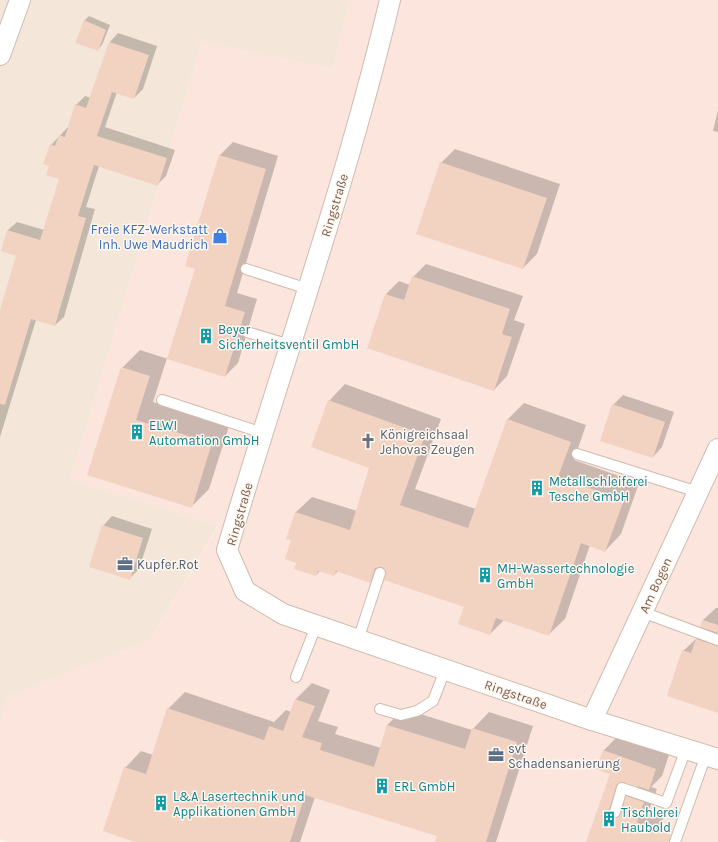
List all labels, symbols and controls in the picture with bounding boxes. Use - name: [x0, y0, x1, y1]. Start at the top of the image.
- street label: Ringstraße: [318, 171, 351, 239]
- place label: Freie KFZ-Werkstatt Inh. Uwe Maudrich: [91, 222, 208, 252]
- shop icon: Freie KFZ-Werkstatt Inh. Uwe Maudrich: [211, 227, 229, 245]
- place label: Beyer Sicherheitsventil GmbH: [218, 322, 359, 352]
- building icon: Beyer Sicherheitsventil GmbH: [197, 327, 215, 345]
- place label: ELWI Automation GmbH: [149, 418, 259, 448]
- building icon: ELWI Automation GmbH: [128, 423, 146, 441]
- place label: Königreichsaal Jehovas Zeugen: [380, 427, 475, 457]
- church icon: Königreichsaal Jehovas Zeugen: [359, 432, 377, 450]
- place label: Metallschleiferei Tesche GmbH: [549, 474, 648, 504]
- building icon: Metallschleiferei Tesche GmbH: [528, 479, 546, 497]
- street label: Ringstraße: [223, 480, 256, 548]
- office icon: Kupfer.Rot: [116, 555, 134, 573]
- street label: Am Bogen: [636, 555, 675, 615]
- place label: Kupfer.Rot: [137, 557, 199, 572]
- place label: MH-Wassertechnologie GmbH: [497, 561, 635, 591]
- building icon: MH-Wassertechnologie GmbH: [476, 566, 494, 584]
- street label: Ringstraße: [483, 677, 549, 712]
- place label: svt Schadensanierung: [508, 741, 621, 771]
- office icon: svt Schadensanierung: [487, 746, 505, 764]
- building icon: ERL GmbH: [373, 777, 391, 795]
- place label: ERL GmbH: [394, 779, 455, 794]
- place label: L&A Lasertechnik und Applikationen GmbH: [173, 789, 305, 819]
- building icon: L&A Lasertechnik und Applikationen GmbH: [152, 794, 170, 812]
- place label: Tischlerei Haubold: [621, 805, 678, 835]
- building icon: Tischlerei Haubold: [600, 810, 618, 828]

